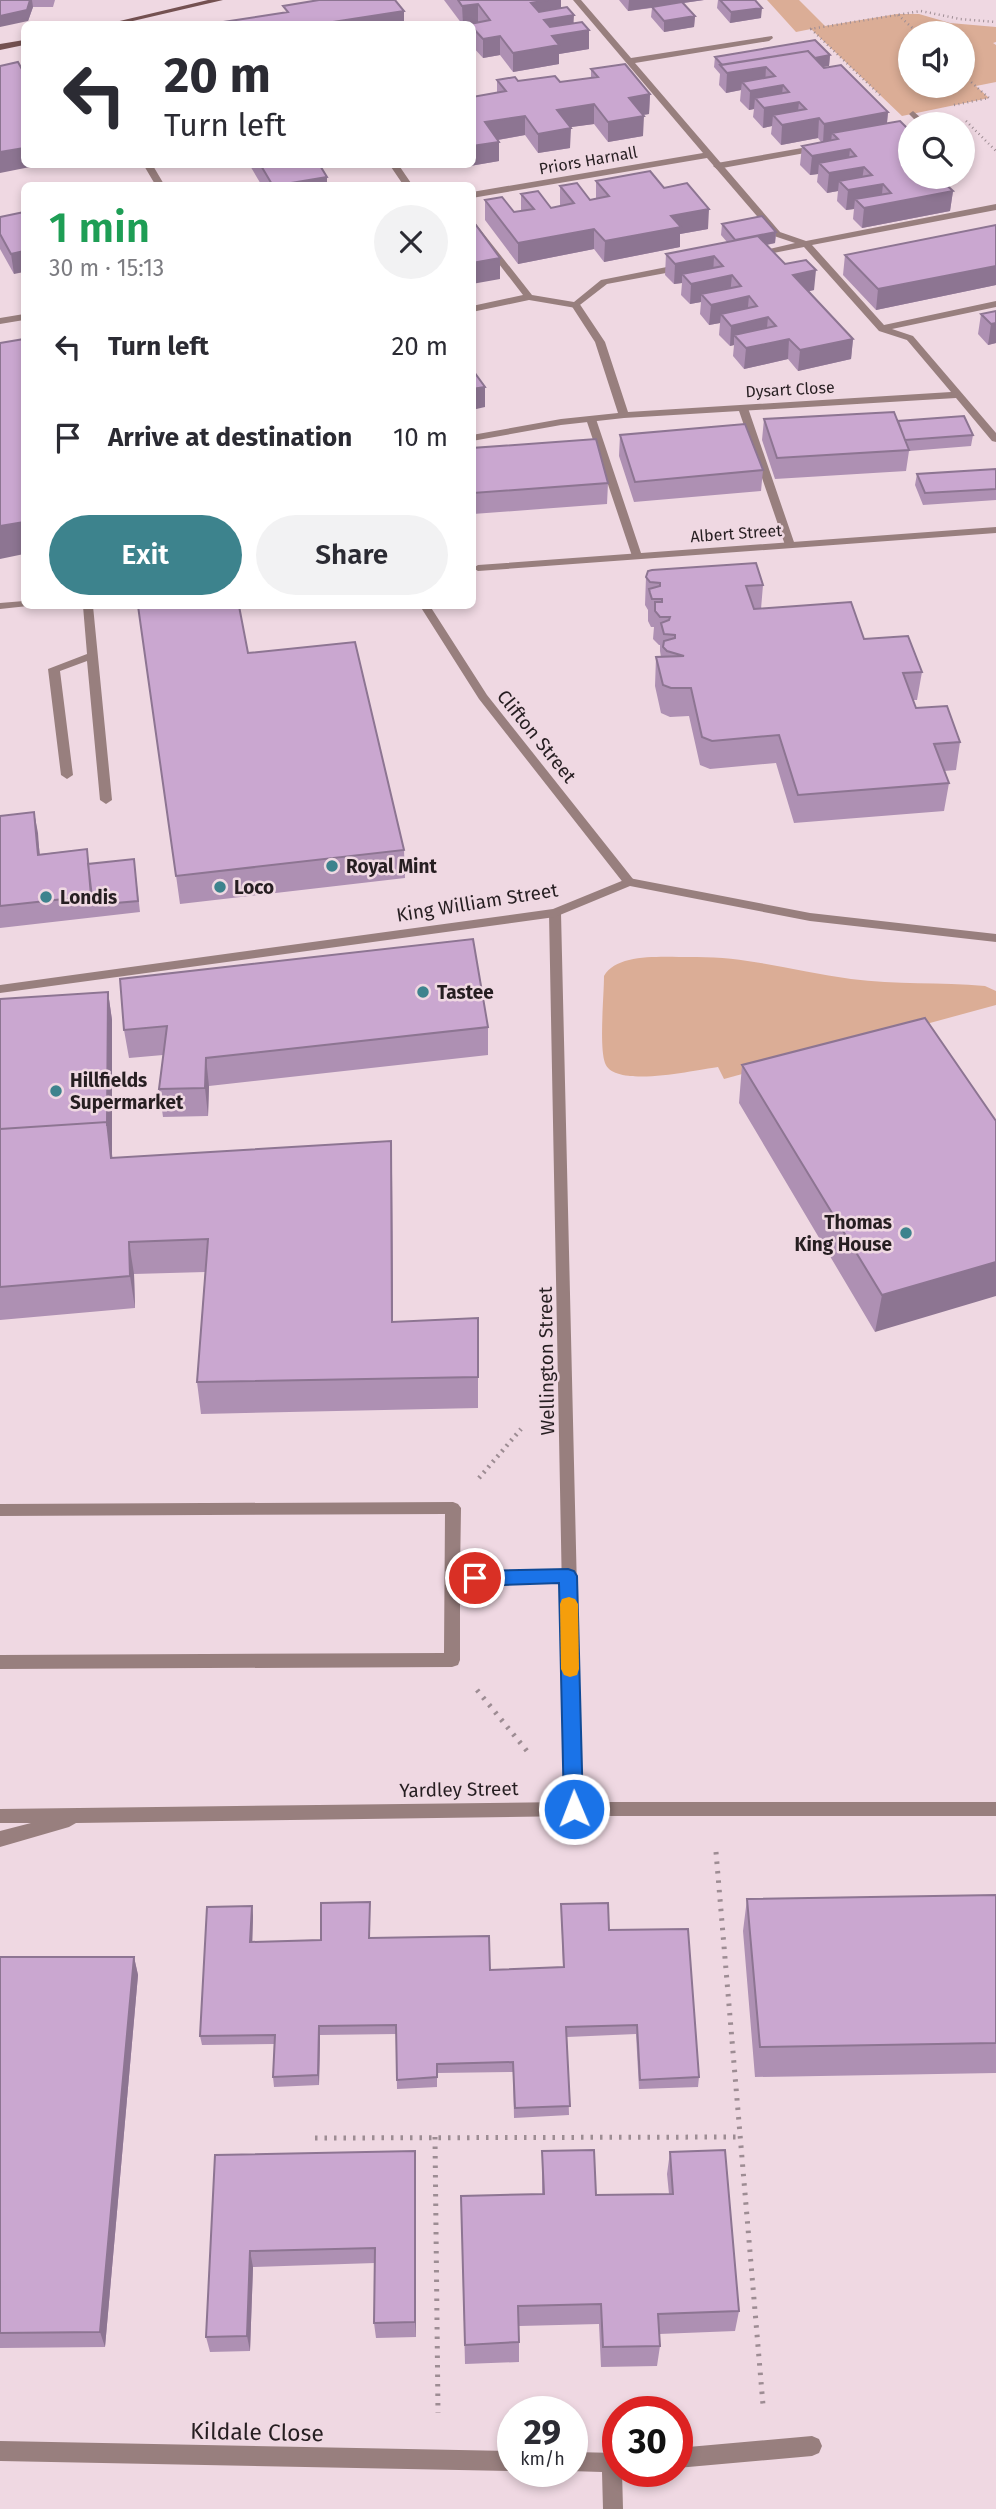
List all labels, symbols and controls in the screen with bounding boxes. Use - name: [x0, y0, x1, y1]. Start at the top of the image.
- map controls: [898, 21, 975, 189]
- button: sound: [898, 21, 975, 98]
- text: 20 m: [164, 46, 271, 105]
- icon: left: [49, 49, 140, 140]
- text: Turn left: [164, 106, 286, 144]
- button: search: [898, 112, 975, 189]
- street label: Priors Harnall: [537, 142, 639, 179]
- text: 1 min: [49, 203, 150, 253]
- button: close: [374, 205, 448, 279]
- text: 30 m · 15:13: [49, 254, 164, 282]
- icon: left: [49, 328, 87, 366]
- text: Turn left: [108, 331, 209, 362]
- text: 20 m: [391, 331, 448, 362]
- street label: Dysart Close: [745, 378, 835, 401]
- icon: arrive: [49, 419, 87, 457]
- text: Arrive at destination: [108, 422, 352, 453]
- text: 10 m: [393, 422, 448, 453]
- button: Exit: [49, 515, 242, 595]
- button: Share: [256, 515, 448, 595]
- street label: Albert Street: [690, 521, 783, 546]
- street label: Clifton Street: [492, 685, 581, 788]
- place label: Royal Mint: [346, 855, 437, 878]
- marker: Royal Mint: [324, 858, 340, 874]
- place label: Loco: [234, 876, 274, 899]
- street label: King William Street: [395, 878, 560, 927]
- marker: Loco: [212, 879, 228, 895]
- place label: Londis: [60, 886, 117, 909]
- marker: Londis: [38, 889, 54, 905]
- place label: Tastee: [437, 981, 494, 1004]
- marker: Tastee: [415, 984, 431, 1000]
- place label: Hillfields Supermarket: [70, 1069, 184, 1114]
- marker: Hillfields Supermarket: [48, 1083, 64, 1099]
- place label: Thomas King House: [794, 1211, 892, 1256]
- marker: Thomas King House: [898, 1225, 914, 1241]
- street label: Wellington Street: [534, 1286, 559, 1436]
- pin: [445, 1548, 505, 1608]
- icon: arrive: [456, 1559, 494, 1597]
- position arrow: [537, 1772, 611, 1846]
- street label: Yardley Street: [399, 1777, 519, 1802]
- speed limit sign: 30: [602, 2396, 693, 2487]
- text: 29: [524, 2411, 561, 2453]
- street label: Kildale Close: [190, 2417, 324, 2447]
- text: km/h: [520, 2448, 565, 2470]

